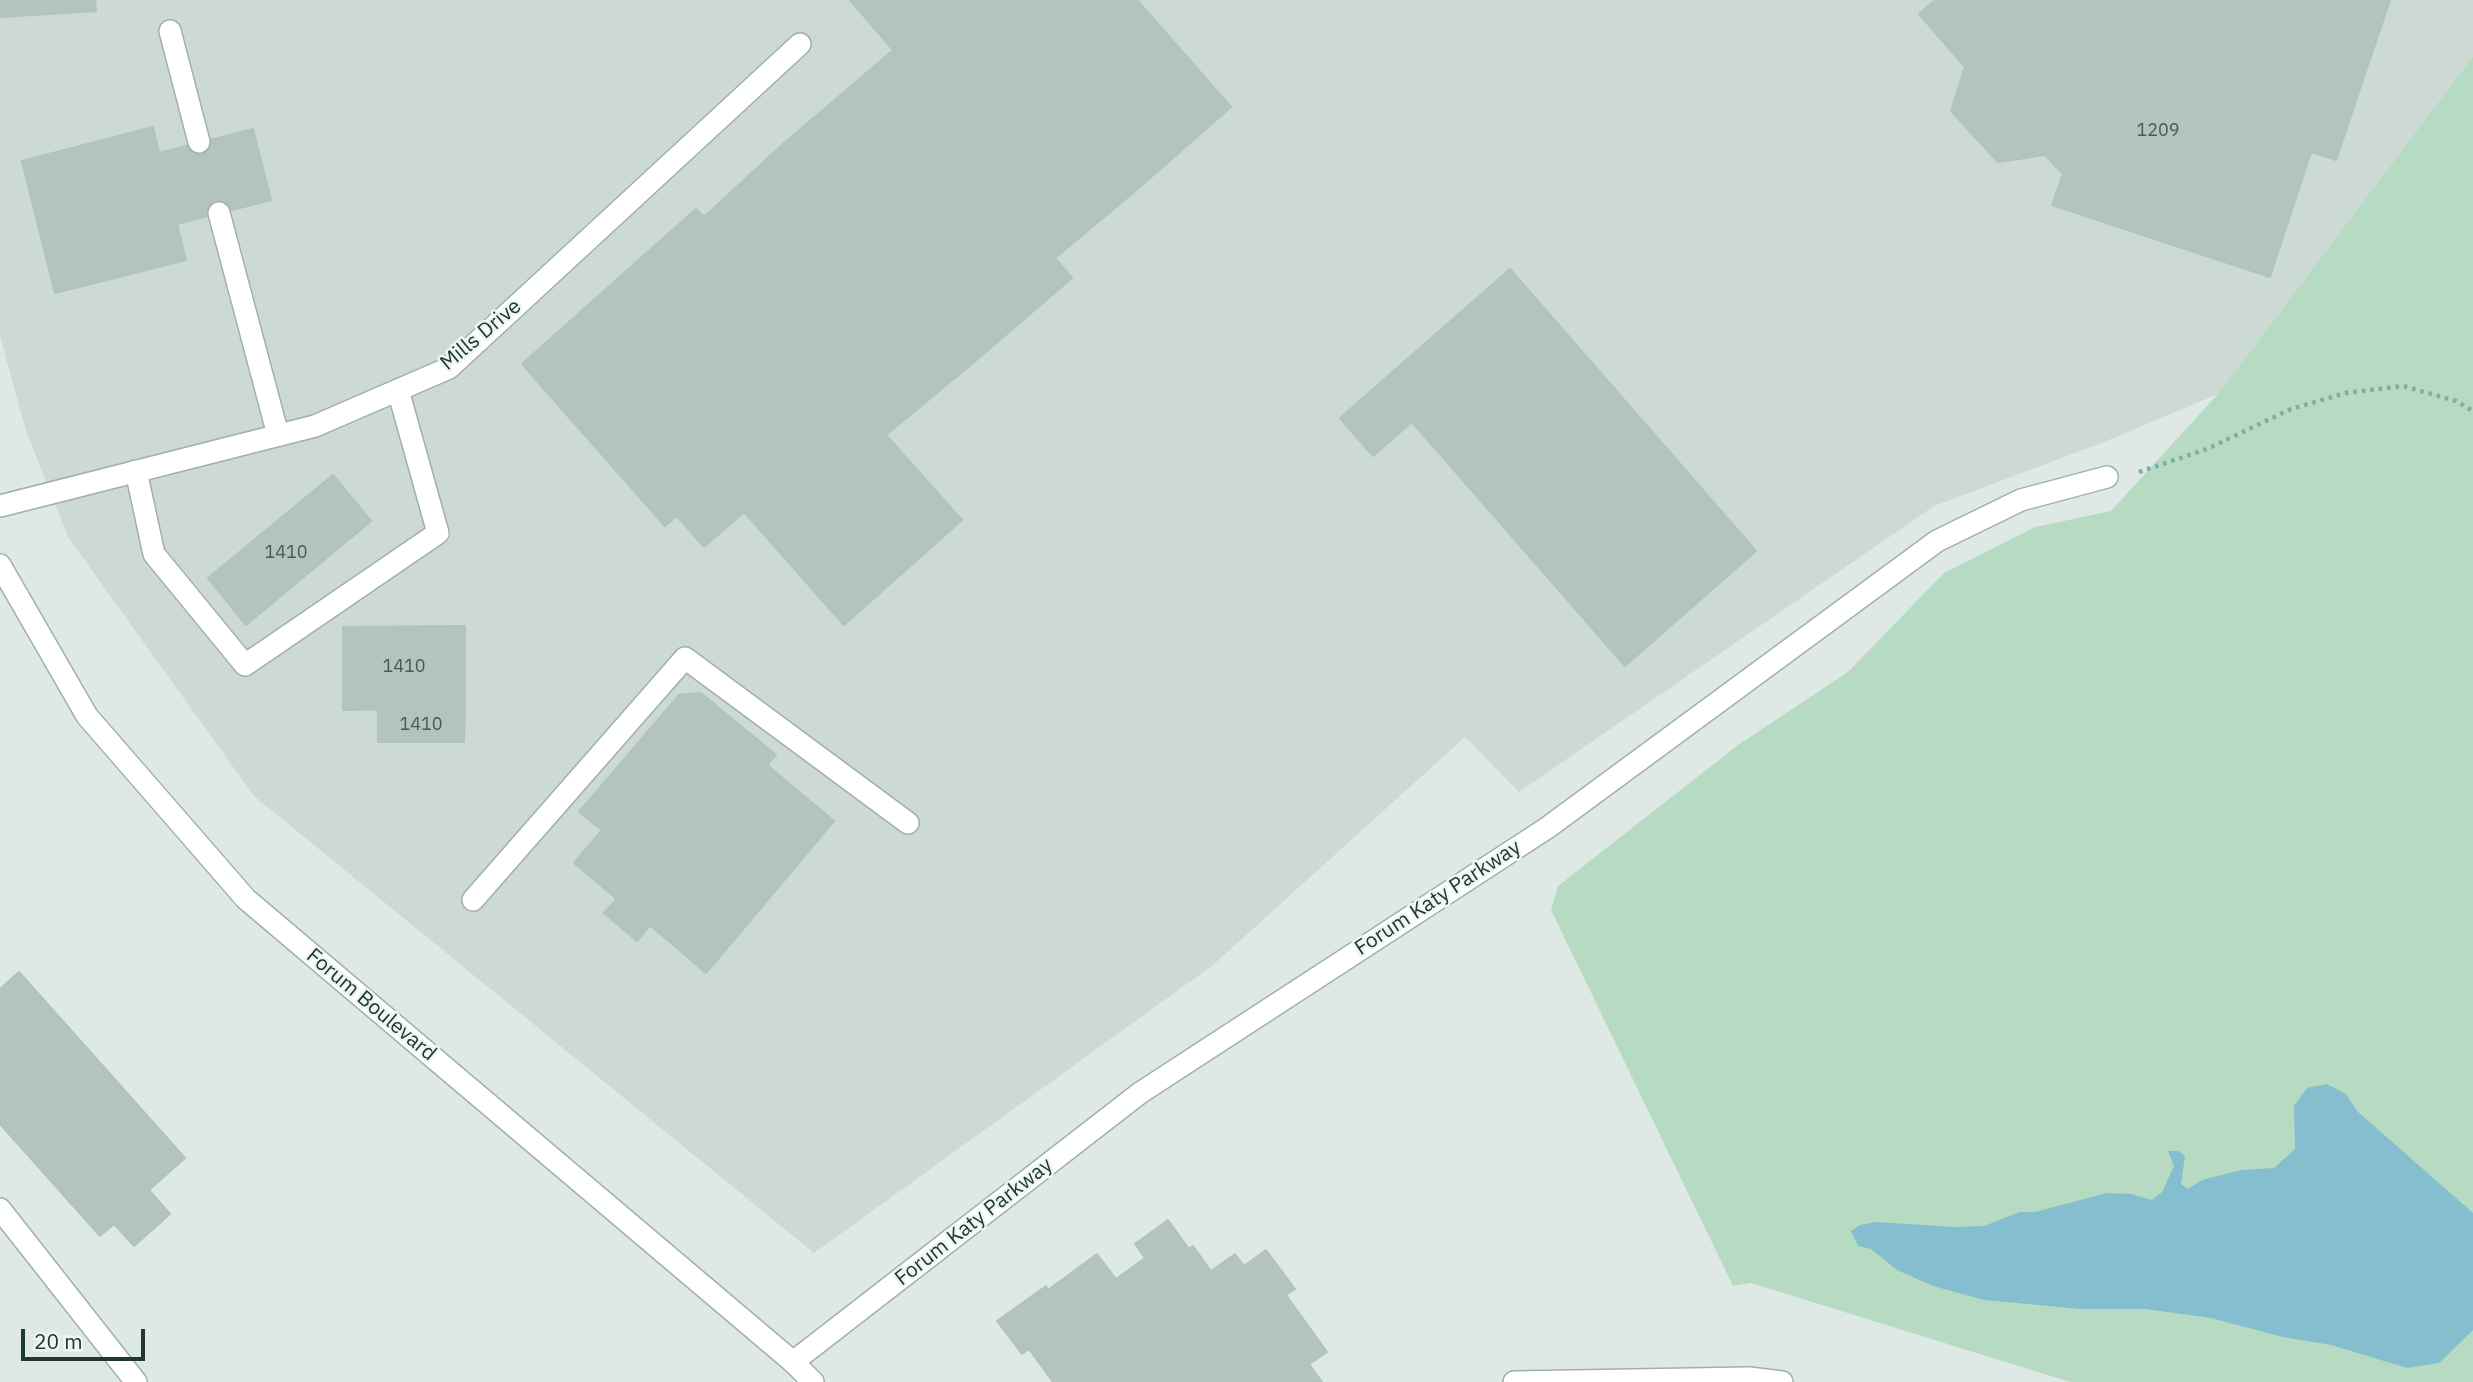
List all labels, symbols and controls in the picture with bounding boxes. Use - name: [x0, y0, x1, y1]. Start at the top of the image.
- house number: 1209: [2136, 120, 2180, 142]
- street label: Mills Drive: [436, 294, 526, 376]
- house number: 1410: [264, 542, 308, 564]
- house number: 1410: [382, 656, 426, 678]
- house number: 1410: [399, 714, 443, 736]
- street label: Forum Katy Parkway: [1350, 835, 1526, 961]
- street label: Forum Boulevard: [301, 943, 441, 1067]
- street label: Forum Katy Parkway: [890, 1153, 1058, 1291]
- scale bar: [24, 1316, 149, 1360]
- text: 20 m: [34, 1327, 83, 1355]

